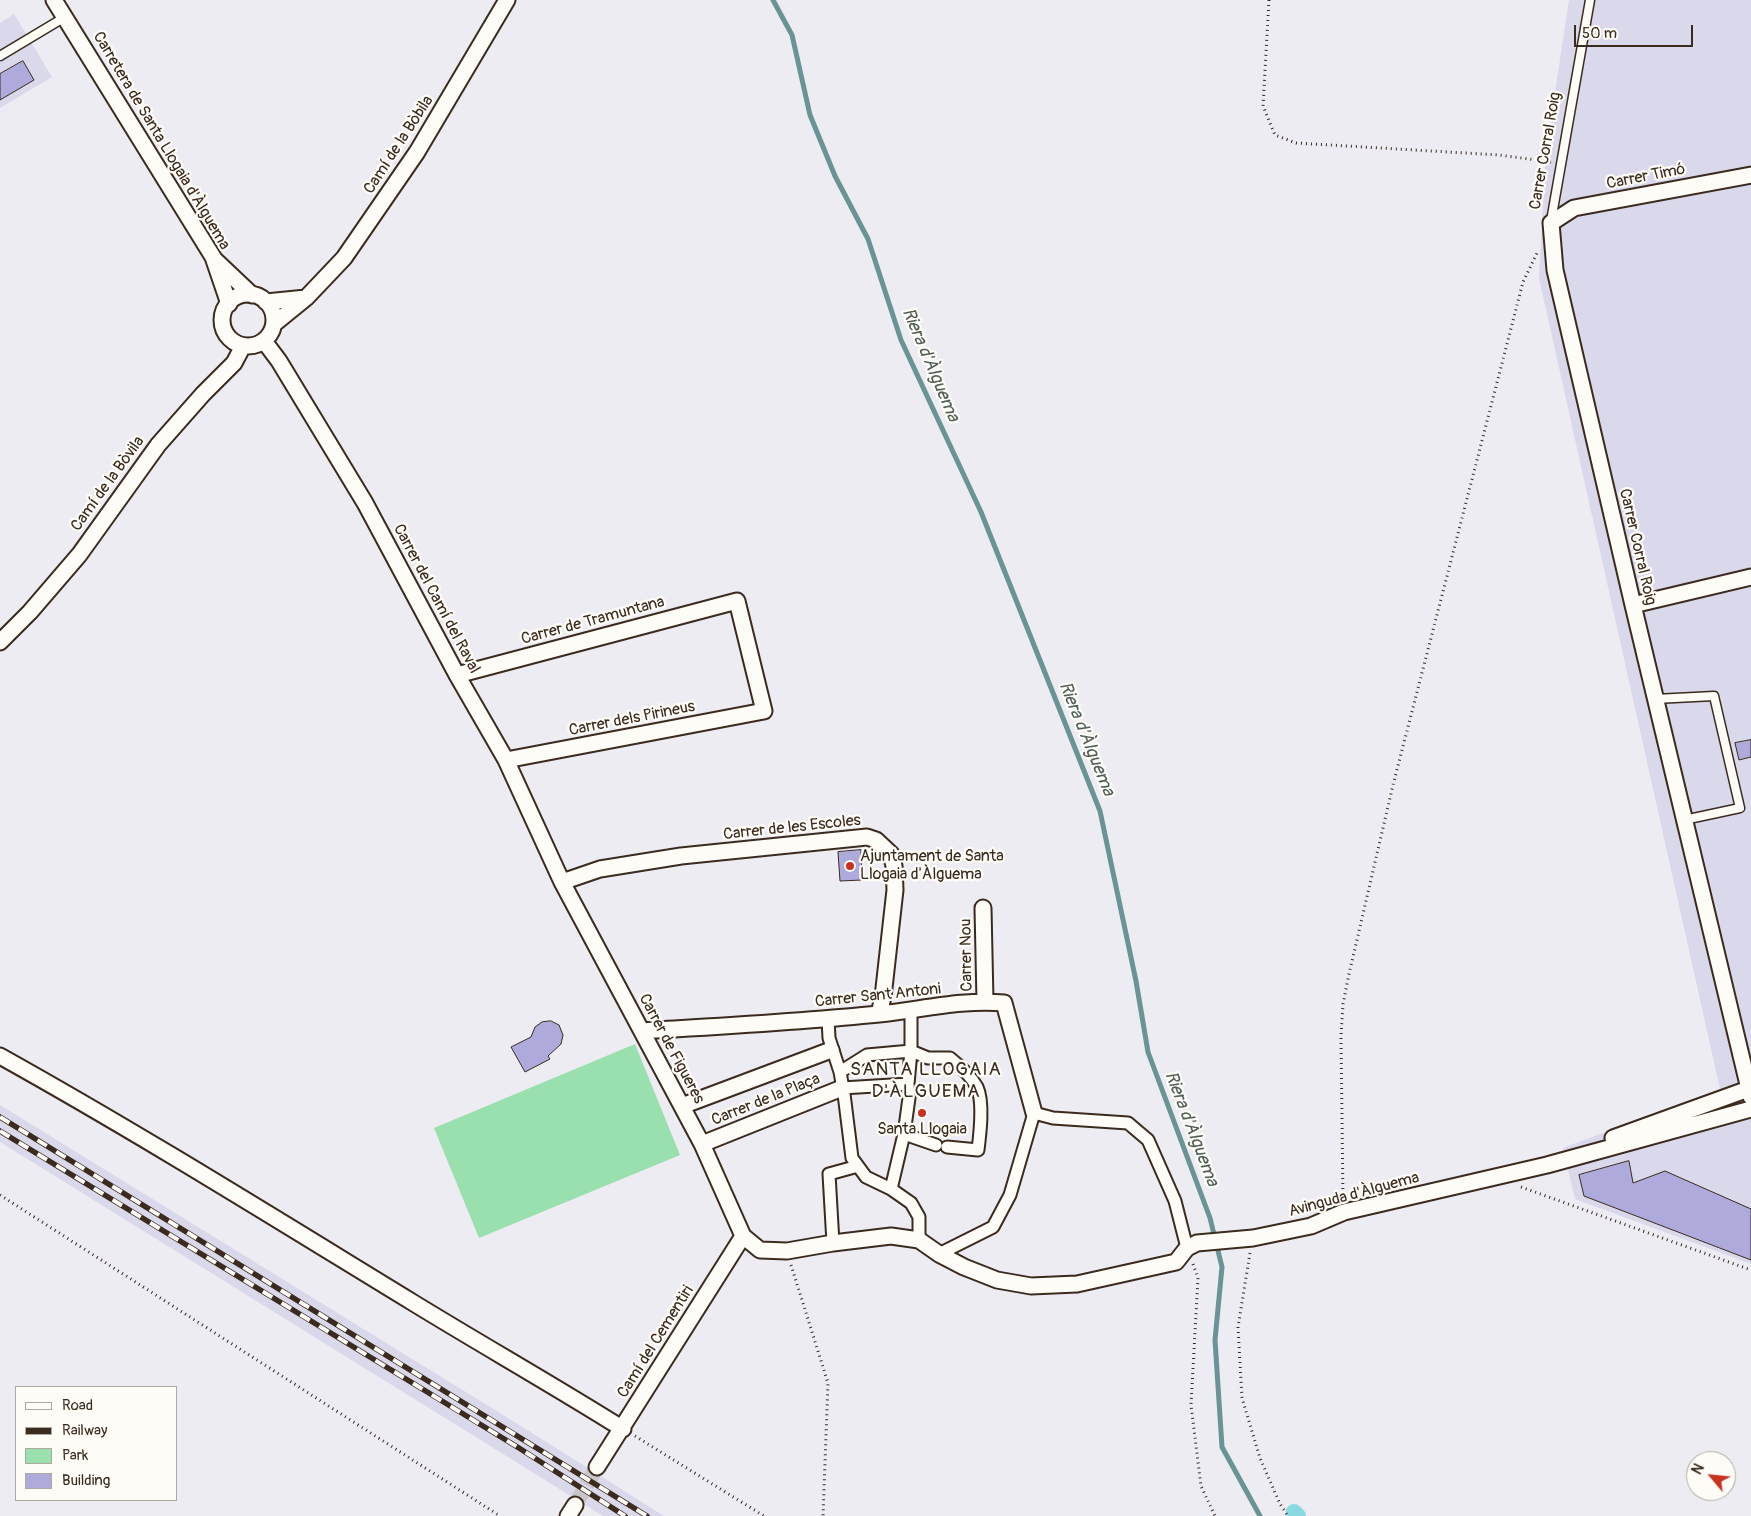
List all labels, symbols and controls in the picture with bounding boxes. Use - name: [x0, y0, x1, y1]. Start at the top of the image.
- scale bar: [1576, 15, 1695, 47]
- text: 50 m: [1582, 24, 1617, 43]
- street label: Carretera de Santa Llogaia d'Àlguema: [88, 29, 234, 253]
- street label: Carrer Corral Roig: [1526, 91, 1566, 211]
- street label: Camí de la Bòbila: [360, 92, 438, 198]
- street label: Carrer Timó: [1605, 160, 1687, 194]
- water label: Riera d'Àlguema: [896, 305, 964, 425]
- street label: Camí de la Bòvila: [67, 433, 149, 535]
- street label: Carrer Corral Roig: [1614, 487, 1660, 607]
- street label: Carrer del Camí del Raval: [388, 521, 484, 677]
- street label: Carrer de Tramuntana: [519, 593, 667, 649]
- water label: Riera d'Àlguema: [1053, 679, 1119, 799]
- street label: Carrer dels Pirineus: [567, 697, 697, 741]
- street label: Carrer de les Escoles: [722, 811, 862, 845]
- place label: Ajuntament de Santa Llogaia d'Àlguema: [860, 847, 1004, 885]
- marker: Ajuntament de Santa Llogaia d'Àlguema: [844, 860, 856, 872]
- street label: Carrer Nou: [957, 918, 977, 992]
- street label: Carrer Sant Antoni: [814, 980, 942, 1012]
- street label: Carrer de Figueres: [634, 991, 708, 1107]
- district label: SANTA LLOGAIA D'ÀLGUEMA: [848, 1059, 1004, 1103]
- street label: Carrer de la Plaça: [709, 1069, 823, 1131]
- water label: Riera d'Àlguema: [1159, 1069, 1223, 1189]
- marker: Santa Llogaia: [916, 1107, 928, 1119]
- place label: Santa Llogaia: [877, 1120, 967, 1140]
- street label: Avinguda d'Àlguema: [1287, 1168, 1421, 1222]
- street label: Camí del Cementiri: [614, 1282, 698, 1402]
- legend: [15, 1386, 178, 1501]
- text: Road: [62, 1396, 93, 1415]
- text: Railway: [62, 1421, 107, 1440]
- text: Park: [62, 1446, 88, 1465]
- north arrow: [1686, 1451, 1736, 1501]
- text: N: [1688, 1461, 1708, 1477]
- text: Building: [62, 1471, 110, 1490]

